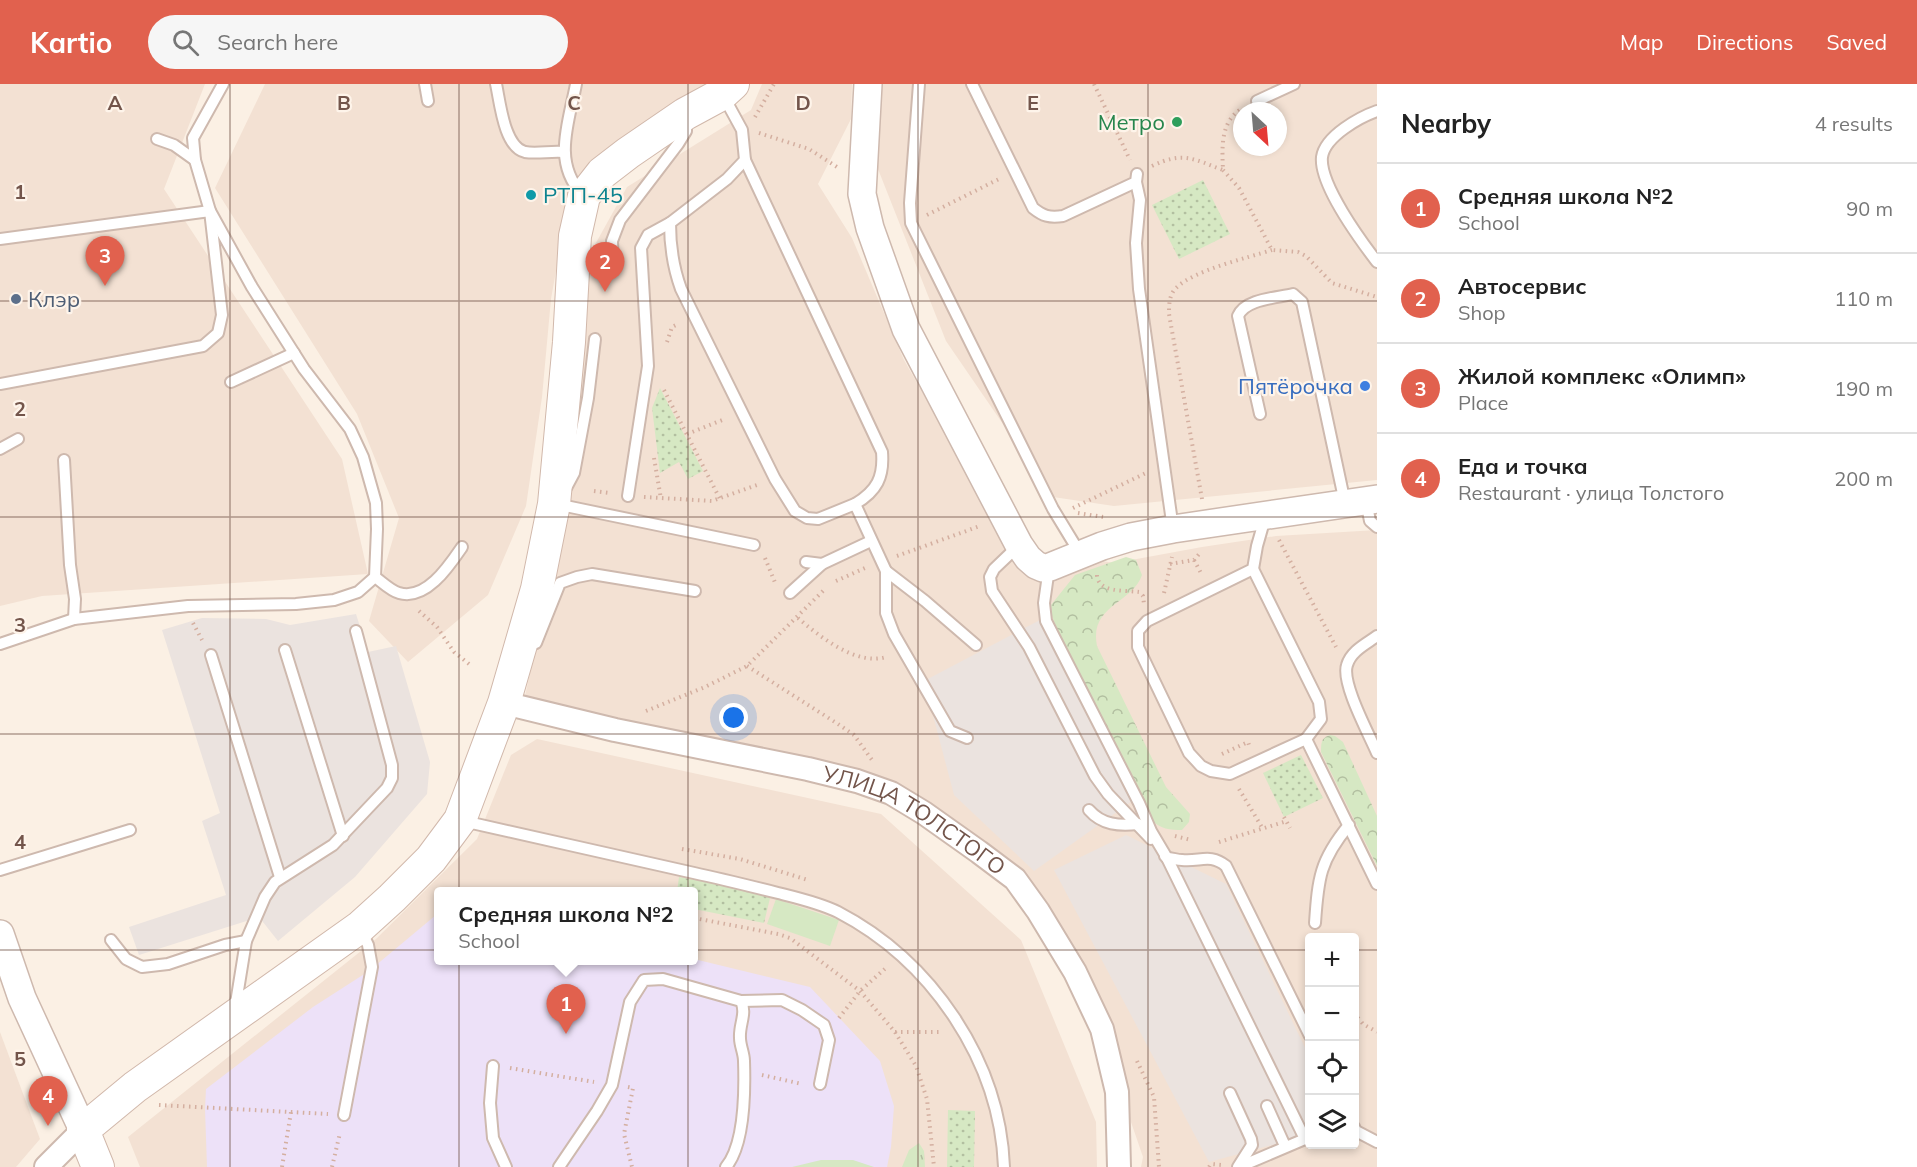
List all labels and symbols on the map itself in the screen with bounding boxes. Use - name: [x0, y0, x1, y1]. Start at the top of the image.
- text: A: [108, 90, 123, 115]
- text: B: [337, 90, 351, 115]
- text: C: [567, 90, 581, 115]
- text: D: [795, 90, 811, 115]
- text: E: [1027, 90, 1039, 115]
- north arrow: [1233, 102, 1287, 156]
- place label: Метро: [1098, 108, 1165, 136]
- marker: Метро: [1170, 115, 1184, 129]
- text: 1: [14, 179, 26, 204]
- place label: РТП-45: [543, 181, 623, 209]
- marker: РТП-45: [524, 188, 538, 202]
- pin: 3: [86, 236, 124, 286]
- pin: 2: [586, 242, 624, 292]
- place label: Клэр: [28, 285, 80, 313]
- marker: Клэр: [9, 292, 23, 306]
- place label: Пятёрочка: [1238, 372, 1353, 400]
- marker: Пятёрочка: [1358, 379, 1372, 393]
- text: 2: [14, 396, 26, 421]
- text: 3: [14, 612, 26, 637]
- your location: [719, 703, 748, 732]
- street label: УЛИЦА ТОЛСТОГО: [819, 759, 1011, 881]
- text: 4: [14, 829, 26, 854]
- pin: 1: [546, 984, 586, 1034]
- text: 5: [14, 1046, 26, 1071]
- pin: 4: [28, 1076, 68, 1126]

